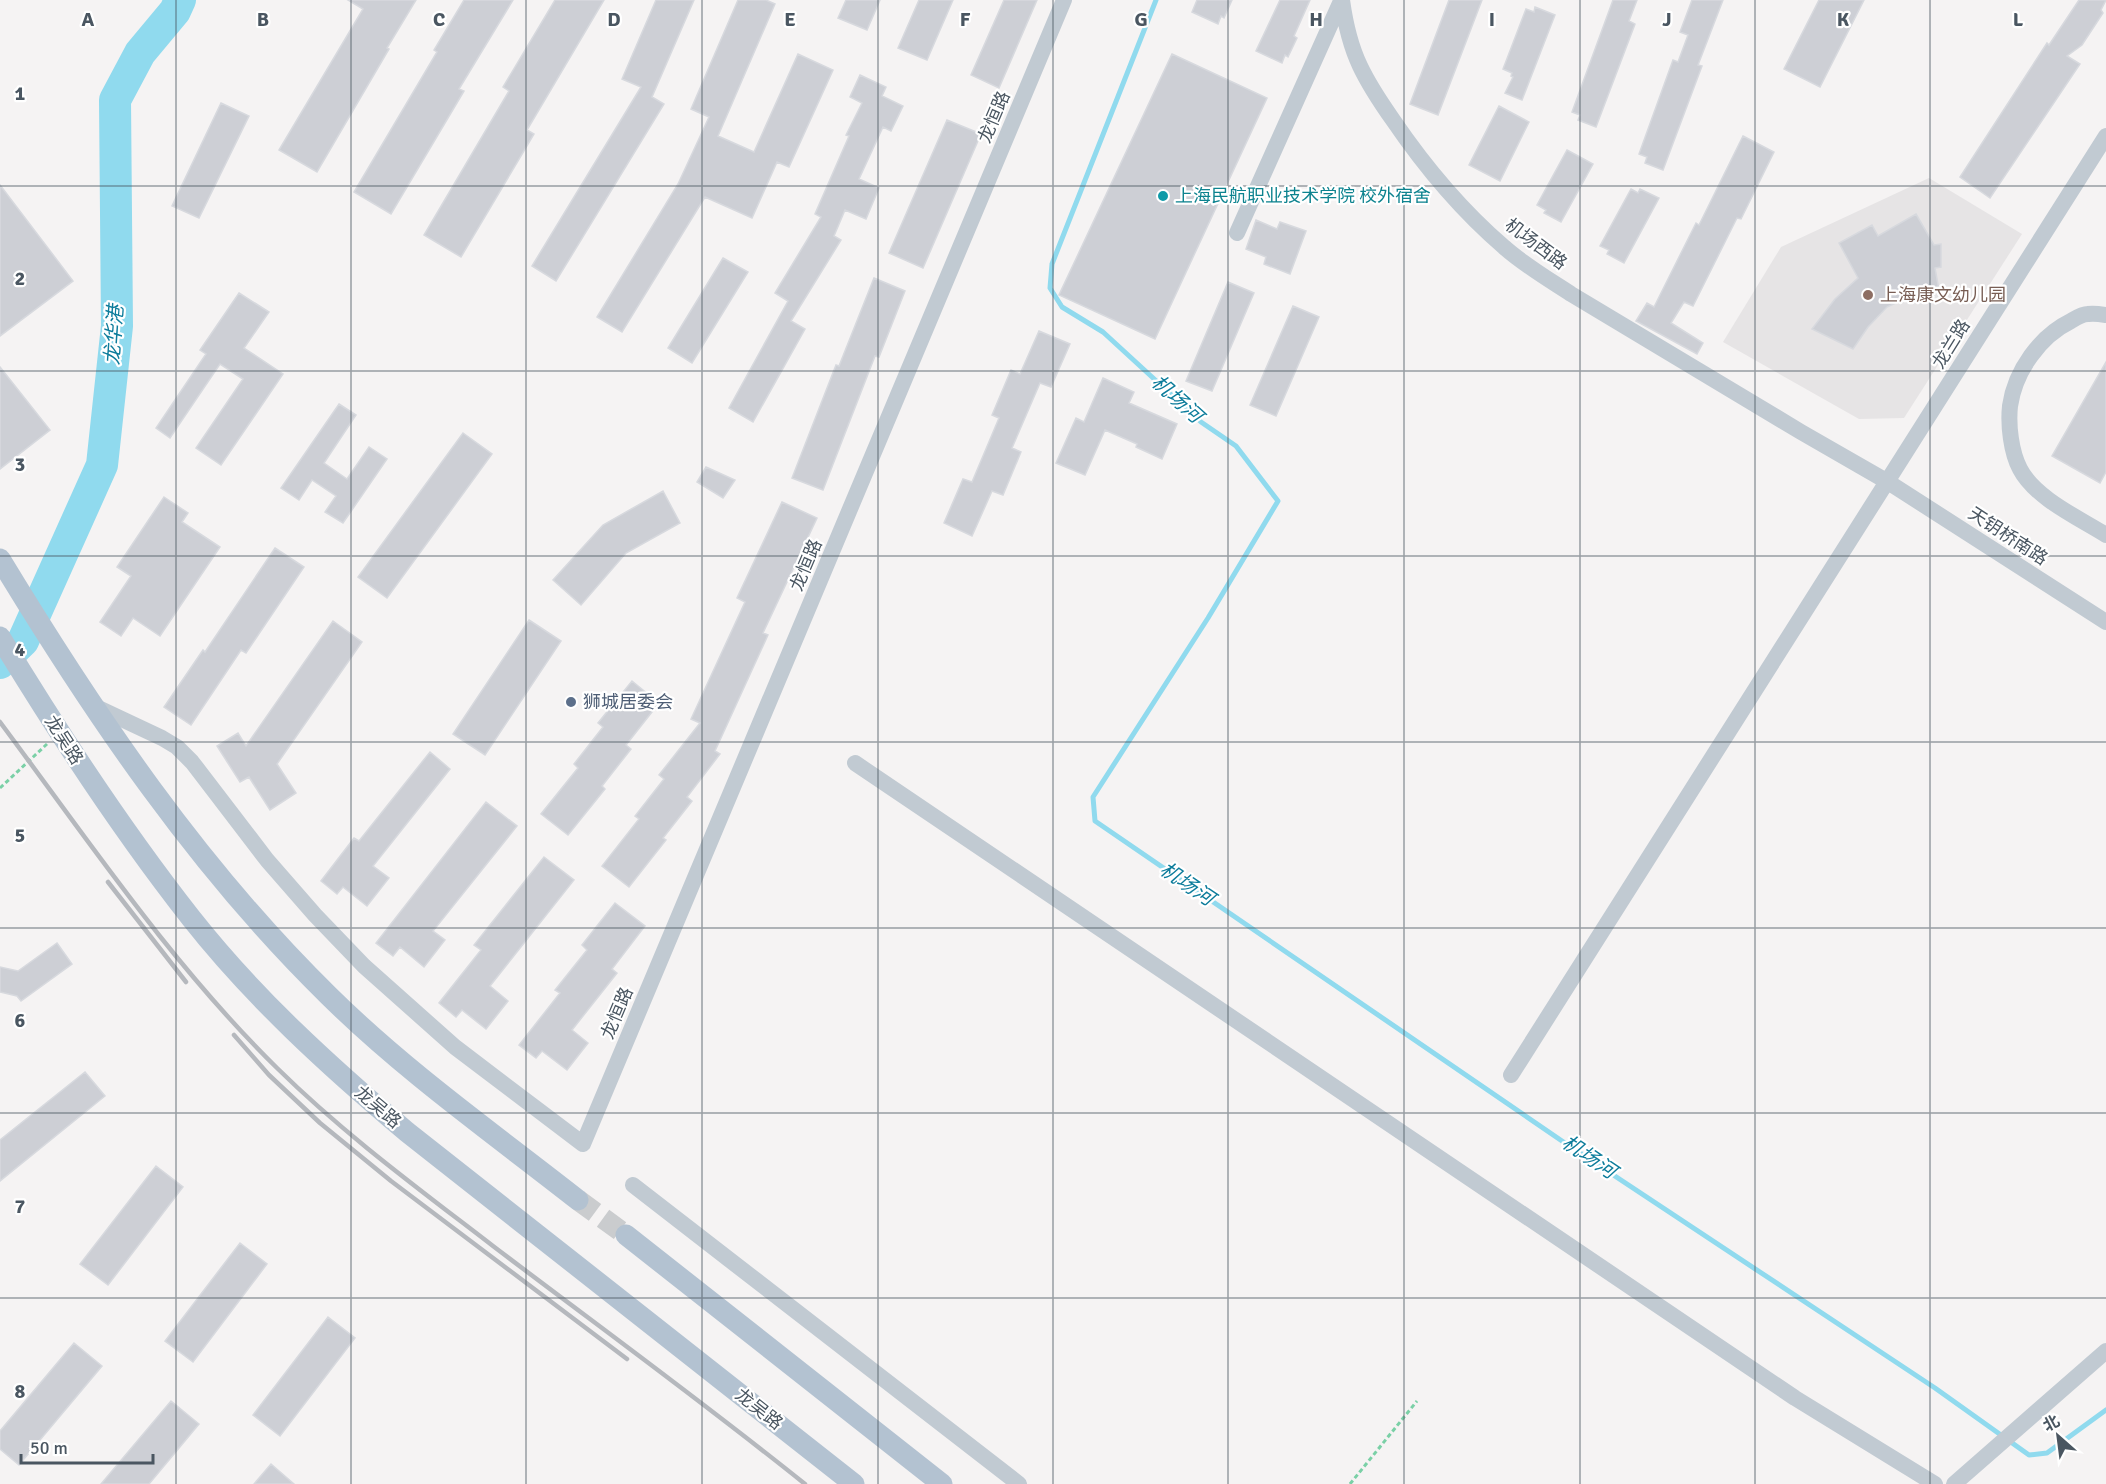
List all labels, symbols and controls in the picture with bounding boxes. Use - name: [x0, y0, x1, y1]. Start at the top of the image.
- text: A: [82, 7, 95, 32]
- text: B: [257, 7, 269, 32]
- text: C: [433, 7, 445, 32]
- text: D: [607, 7, 621, 32]
- text: E: [784, 7, 796, 32]
- text: F: [960, 7, 971, 32]
- text: G: [1134, 7, 1148, 32]
- text: H: [1309, 7, 1323, 32]
- text: I: [1489, 7, 1495, 32]
- text: J: [1662, 7, 1672, 32]
- text: K: [1837, 7, 1850, 32]
- text: L: [2013, 7, 2024, 32]
- text: 1: [15, 81, 26, 106]
- street label: 龙恒路: [973, 88, 1015, 146]
- place label: 上海民航职业技术学院 校外宿舍: [1175, 185, 1431, 207]
- marker: 上海民航职业技术学院 校外宿舍: [1156, 189, 1170, 203]
- street label: 机场西路: [1501, 214, 1571, 274]
- text: 2: [15, 266, 25, 291]
- place label: 上海康文幼儿园: [1880, 284, 2006, 306]
- marker: 上海康文幼儿园: [1861, 288, 1875, 302]
- water label: 龙华港: [99, 301, 129, 366]
- street label: 龙兰路: [1927, 315, 1975, 373]
- water label: 机场河: [1146, 370, 1211, 431]
- text: 3: [15, 452, 25, 477]
- street label: 天钥桥南路: [1964, 502, 2052, 570]
- street label: 龙恒路: [785, 536, 827, 594]
- text: 4: [15, 637, 26, 662]
- place label: 狮城居委会: [583, 691, 673, 713]
- marker: 狮城居委会: [564, 695, 578, 709]
- street label: 龙吴路: [40, 711, 88, 769]
- text: 5: [15, 823, 25, 848]
- water label: 机场河: [1155, 857, 1222, 913]
- street label: 龙恒路: [596, 984, 638, 1042]
- text: 6: [15, 1008, 26, 1033]
- street label: 龙吴路: [350, 1081, 406, 1133]
- water label: 机场河: [1557, 1130, 1624, 1186]
- text: 7: [15, 1194, 26, 1219]
- text: 8: [15, 1379, 26, 1404]
- street label: 龙吴路: [731, 1384, 787, 1434]
- north arrow: [2028, 1406, 2088, 1466]
- text: 北: [2040, 1411, 2063, 1436]
- scale bar: [21, 1427, 153, 1465]
- text: 50 m: [30, 1437, 68, 1459]

